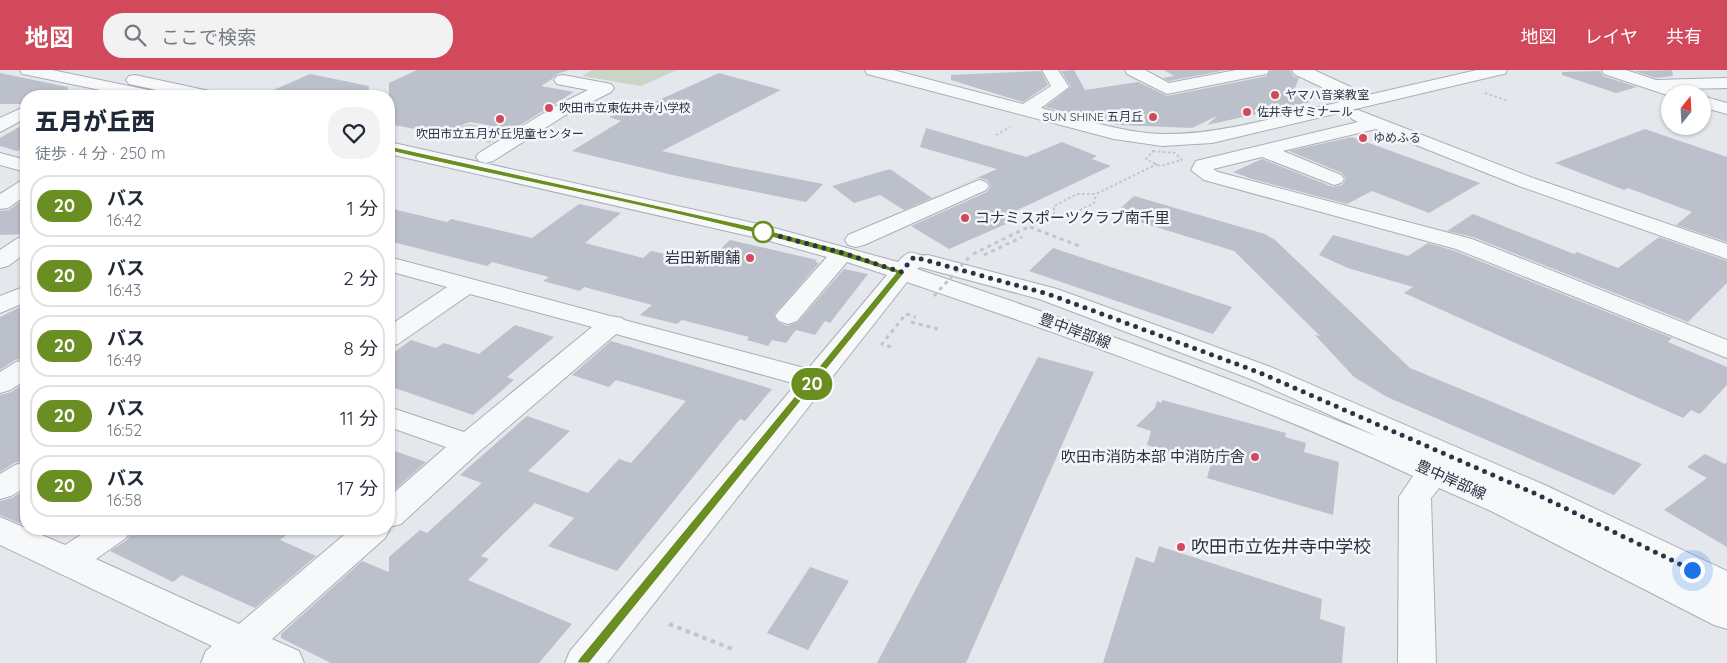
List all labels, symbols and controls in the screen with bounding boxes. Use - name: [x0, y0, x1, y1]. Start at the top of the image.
- search box: [103, 13, 453, 58]
- icon: search: [121, 21, 149, 49]
- text: 地図: [25, 22, 73, 52]
- text: ここで検索: [161, 25, 256, 49]
- text: 地図: [1521, 25, 1557, 48]
- text: レイヤ: [1585, 25, 1638, 48]
- text: 共有: [1666, 25, 1702, 48]
- north arrow: [1661, 85, 1711, 135]
- map controls: [1661, 85, 1711, 135]
- place label: ヤマハ音楽教室: [1285, 87, 1369, 102]
- marker: ヤマハ音楽教室: [1269, 89, 1281, 101]
- place label: 吹田市立東佐井寺小学校: [559, 100, 691, 115]
- marker: 吹田市立東佐井寺小学校: [543, 102, 555, 114]
- place label: 佐井寺ゼミナール: [1257, 104, 1353, 119]
- text: 五月が丘西: [35, 106, 155, 136]
- marker: 佐井寺ゼミナール: [1241, 106, 1253, 118]
- button: heart: [328, 107, 380, 159]
- place label: SUN SHINE 五月丘: [1042, 109, 1143, 124]
- marker: SUN SHINE 五月丘: [1147, 111, 1159, 123]
- marker: 吹田市立五月が丘児童センター: [494, 113, 506, 125]
- place label: 吹田市立五月が丘児童センター: [416, 126, 584, 141]
- place label: ゆめふる: [1373, 130, 1421, 145]
- marker: ゆめふる: [1357, 132, 1369, 144]
- text: 徒歩 · 4 分 · 250 m: [35, 143, 166, 163]
- text: バス: [107, 186, 145, 210]
- text: 20: [54, 194, 75, 217]
- text: 1 分: [347, 196, 378, 220]
- place label: コナミスポーツクラブ南千里: [975, 208, 1170, 227]
- text: 16:42: [107, 210, 142, 230]
- marker: コナミスポーツクラブ南千里: [959, 212, 971, 224]
- unlabelled marker: [752, 221, 774, 243]
- place label: 岩田新聞舗: [665, 248, 740, 267]
- marker: 岩田新聞舗: [744, 252, 756, 264]
- text: バス: [107, 256, 145, 280]
- text: 20: [54, 264, 75, 287]
- text: 2 分: [343, 266, 378, 290]
- text: 16:43: [107, 280, 141, 300]
- street label: 豊中岸部線: [1037, 309, 1114, 352]
- text: バス: [107, 326, 145, 350]
- text: 20: [54, 334, 75, 357]
- text: 8 分: [344, 336, 378, 360]
- text: 16:49: [107, 350, 142, 370]
- line badge: 20: [790, 368, 834, 400]
- text: 20: [801, 372, 823, 395]
- text: バス: [107, 396, 145, 420]
- text: 20: [54, 404, 75, 427]
- text: 11 分: [340, 406, 378, 430]
- text: 16:52: [107, 420, 142, 440]
- place label: 吹田市消防本部 中消防庁舎: [1061, 447, 1245, 466]
- marker: 吹田市消防本部 中消防庁舎: [1249, 451, 1261, 463]
- street label: 豊中岸部線: [1413, 456, 1489, 503]
- text: バス: [107, 466, 145, 490]
- text: 20: [54, 474, 75, 497]
- text: 17 分: [337, 476, 378, 500]
- text: 16:58: [107, 490, 142, 510]
- place label: 吹田市立佐井寺中学校: [1191, 535, 1371, 558]
- marker: 吹田市立佐井寺中学校: [1175, 541, 1187, 553]
- your location: [1680, 558, 1705, 583]

